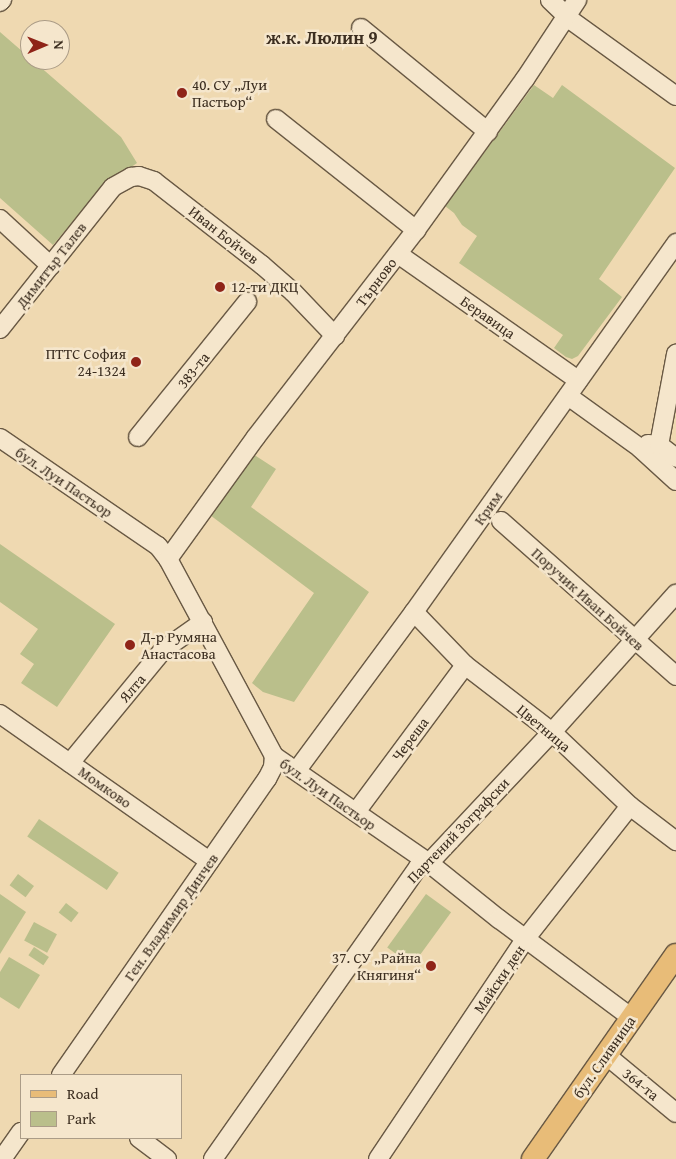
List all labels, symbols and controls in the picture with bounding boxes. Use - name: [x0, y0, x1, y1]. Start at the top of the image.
- north arrow: [20, 20, 70, 70]
- district label: ж.к. Люлин 9: [266, 27, 378, 49]
- text: N: [49, 40, 69, 50]
- place label: 40. СУ „Луи Пастьор“: [192, 75, 267, 110]
- marker: 40. СУ „Луи Пастьор“: [176, 87, 188, 99]
- street label: Иван Бойчев: [185, 202, 263, 268]
- street label: Димитър Талев: [12, 219, 90, 311]
- street label: Търново: [352, 254, 400, 310]
- place label: 12-ти ДКЦ: [231, 278, 299, 296]
- marker: 12-ти ДКЦ: [213, 280, 227, 294]
- street label: Беравица: [457, 292, 519, 342]
- place label: ПТТС София 24-1324: [46, 344, 126, 379]
- street label: 383-та: [173, 348, 213, 392]
- marker: ПТТС София 24-1324: [130, 356, 142, 368]
- street label: бул. Луи Пастьор: [12, 443, 116, 521]
- street label: Крим: [470, 488, 506, 528]
- street label: Поручик Иван Бойчев: [528, 544, 648, 654]
- place label: Д-р Румяна Анастасова: [141, 627, 217, 662]
- marker: Д-р Румяна Анастасова: [123, 638, 137, 652]
- street label: Ялта: [115, 670, 149, 706]
- street label: Цветница: [513, 700, 575, 756]
- street label: Череша: [388, 714, 432, 764]
- street label: бул. Луи Пастьор: [276, 754, 380, 834]
- street label: Момково: [75, 762, 135, 812]
- street label: Партений Зографски: [403, 774, 513, 886]
- street label: Ген. Владимир Динчев: [120, 850, 222, 984]
- street label: Майски ден: [470, 941, 528, 1017]
- place label: 37. СУ „Райна Княгиня“: [332, 948, 421, 983]
- marker: 37. СУ „Райна Княгиня“: [425, 960, 437, 972]
- street label: бул. Сливница: [569, 1012, 639, 1102]
- street label: 364-та: [619, 1064, 663, 1104]
- legend: [20, 1074, 182, 1139]
- text: Road: [67, 1083, 98, 1104]
- text: Park: [67, 1108, 96, 1129]

